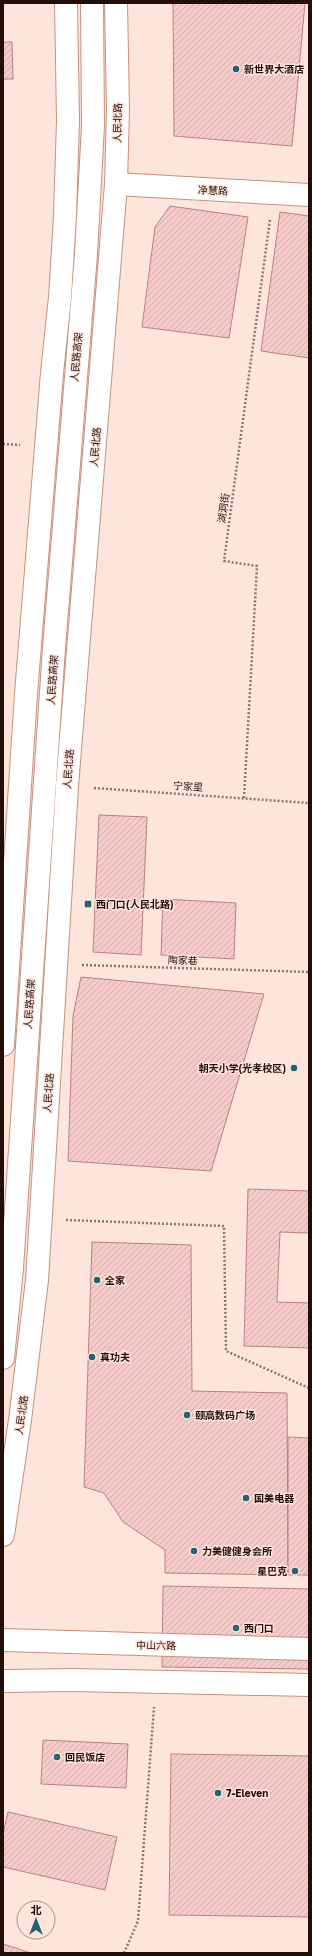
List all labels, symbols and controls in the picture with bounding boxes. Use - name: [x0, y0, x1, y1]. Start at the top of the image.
- place label: 新世界大酒店: [244, 63, 304, 75]
- marker: 新世界大酒店: [231, 64, 241, 74]
- street label: 人民北路: [111, 103, 123, 143]
- street label: 净慧路: [198, 183, 228, 197]
- street label: 人民路高架: [68, 332, 84, 382]
- street label: 人民北路: [87, 427, 103, 467]
- street label: 湖洞街: [215, 492, 231, 524]
- street label: 人民路高架: [44, 655, 60, 705]
- street label: 人民北路: [61, 749, 75, 789]
- street label: 宁家里: [173, 779, 203, 793]
- place label: 西门口(人民北路): [96, 898, 174, 910]
- marker: 西门口(人民北路): [83, 899, 93, 909]
- street label: 陶家巷: [168, 953, 198, 967]
- street label: 人民路高架: [21, 979, 37, 1029]
- place label: 朝天小学(光孝校区): [198, 1062, 286, 1074]
- marker: 朝天小学(光孝校区): [289, 1063, 299, 1073]
- street label: 人民北路: [41, 1073, 55, 1113]
- place label: 全家: [104, 1274, 125, 1286]
- marker: 全家: [92, 1275, 102, 1285]
- place label: 真功夫: [100, 1351, 130, 1363]
- marker: 真功夫: [87, 1352, 97, 1362]
- street label: 人民北路: [12, 1394, 30, 1436]
- place label: 颐高数码广场: [195, 1409, 255, 1421]
- marker: 颐高数码广场: [182, 1410, 192, 1420]
- place label: 国美电器: [254, 1492, 295, 1504]
- marker: 国美电器: [241, 1493, 251, 1503]
- place label: 力美健健身会所: [202, 1545, 272, 1557]
- marker: 力美健健身会所: [189, 1546, 199, 1556]
- place label: 星巴克: [257, 1565, 287, 1577]
- marker: 星巴克: [290, 1566, 300, 1576]
- place label: 西门口: [244, 1622, 274, 1634]
- marker: 西门口: [231, 1623, 241, 1633]
- street label: 中山六路: [136, 1639, 176, 1651]
- place label: 回民饭店: [65, 1751, 105, 1763]
- marker: 回民饭店: [52, 1752, 62, 1762]
- place label: 7-Eleven: [226, 1787, 268, 1799]
- marker: 7-Eleven: [213, 1788, 223, 1798]
- north arrow: [16, 1900, 56, 1940]
- text: 北: [31, 1903, 42, 1916]

